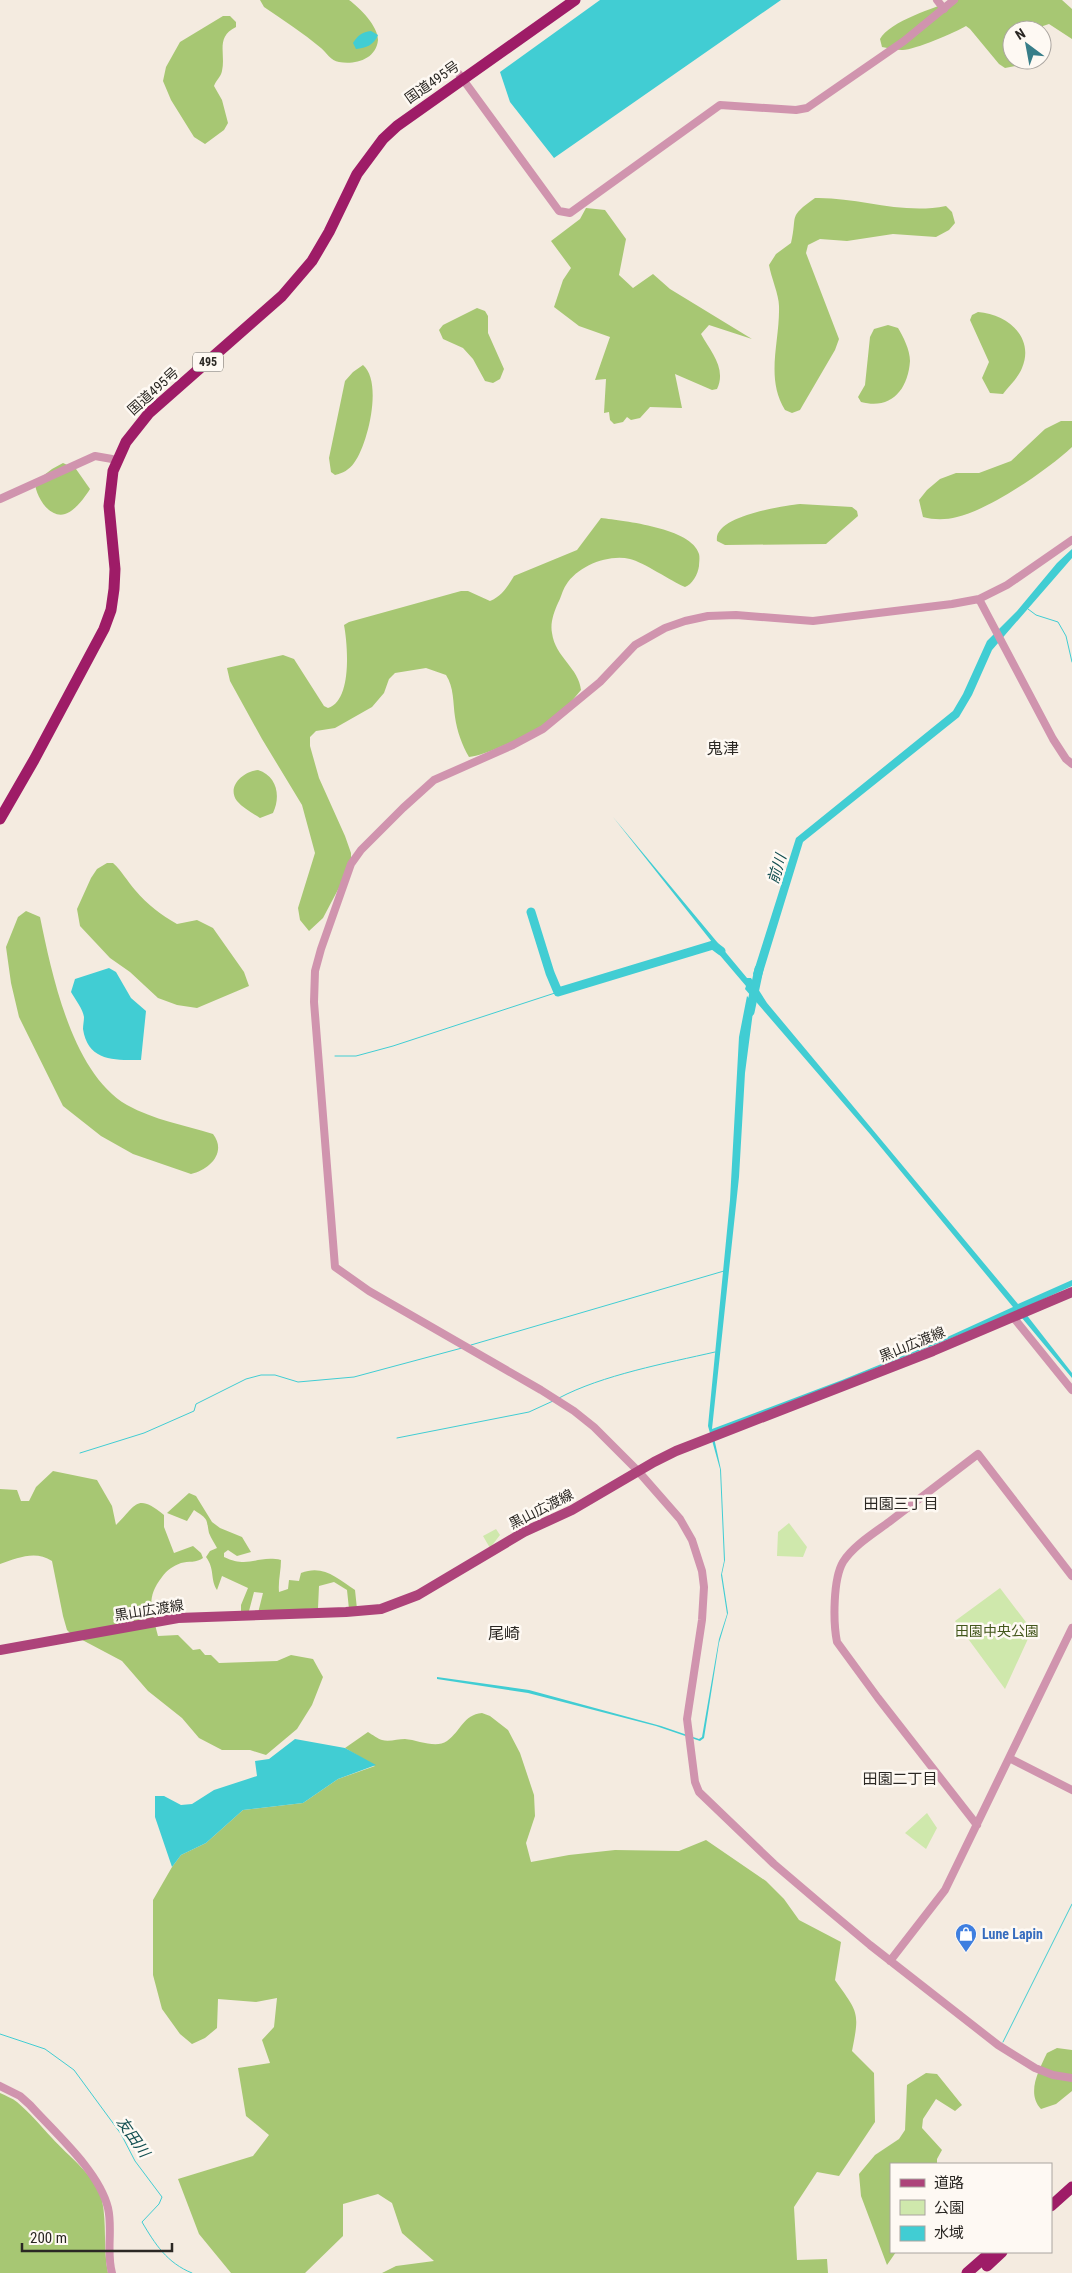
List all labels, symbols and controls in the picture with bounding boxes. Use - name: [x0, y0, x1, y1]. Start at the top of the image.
- north arrow: [1002, 20, 1052, 70]
- text: N: [1012, 25, 1028, 43]
- street label: 国道495号: [402, 57, 462, 107]
- road number: 495: [193, 352, 223, 372]
- street label: 国道495号: [124, 364, 182, 418]
- district label: 鬼津: [707, 739, 739, 758]
- water label: 前川: [764, 850, 791, 886]
- street label: 黒山広渡線: [877, 1323, 947, 1365]
- street label: 黒山広渡線: [506, 1486, 576, 1532]
- district label: 田園三丁目: [863, 1495, 939, 1513]
- street label: 黒山広渡線: [113, 1597, 185, 1623]
- park label: 田園中央公園: [955, 1623, 1039, 1639]
- district label: 尾崎: [488, 1624, 520, 1643]
- district label: 田園二丁目: [862, 1770, 938, 1788]
- shop icon: Lune Lapin: [954, 1922, 978, 1953]
- place label: Lune Lapin: [982, 1926, 1043, 1942]
- water label: 友田川: [113, 2113, 154, 2162]
- legend: [890, 2163, 1052, 2253]
- text: 道路: [934, 2174, 964, 2192]
- text: 公園: [934, 2199, 964, 2217]
- scale bar: [22, 2220, 172, 2252]
- text: 水域: [934, 2224, 964, 2242]
- text: 200 m: [30, 2229, 67, 2247]

